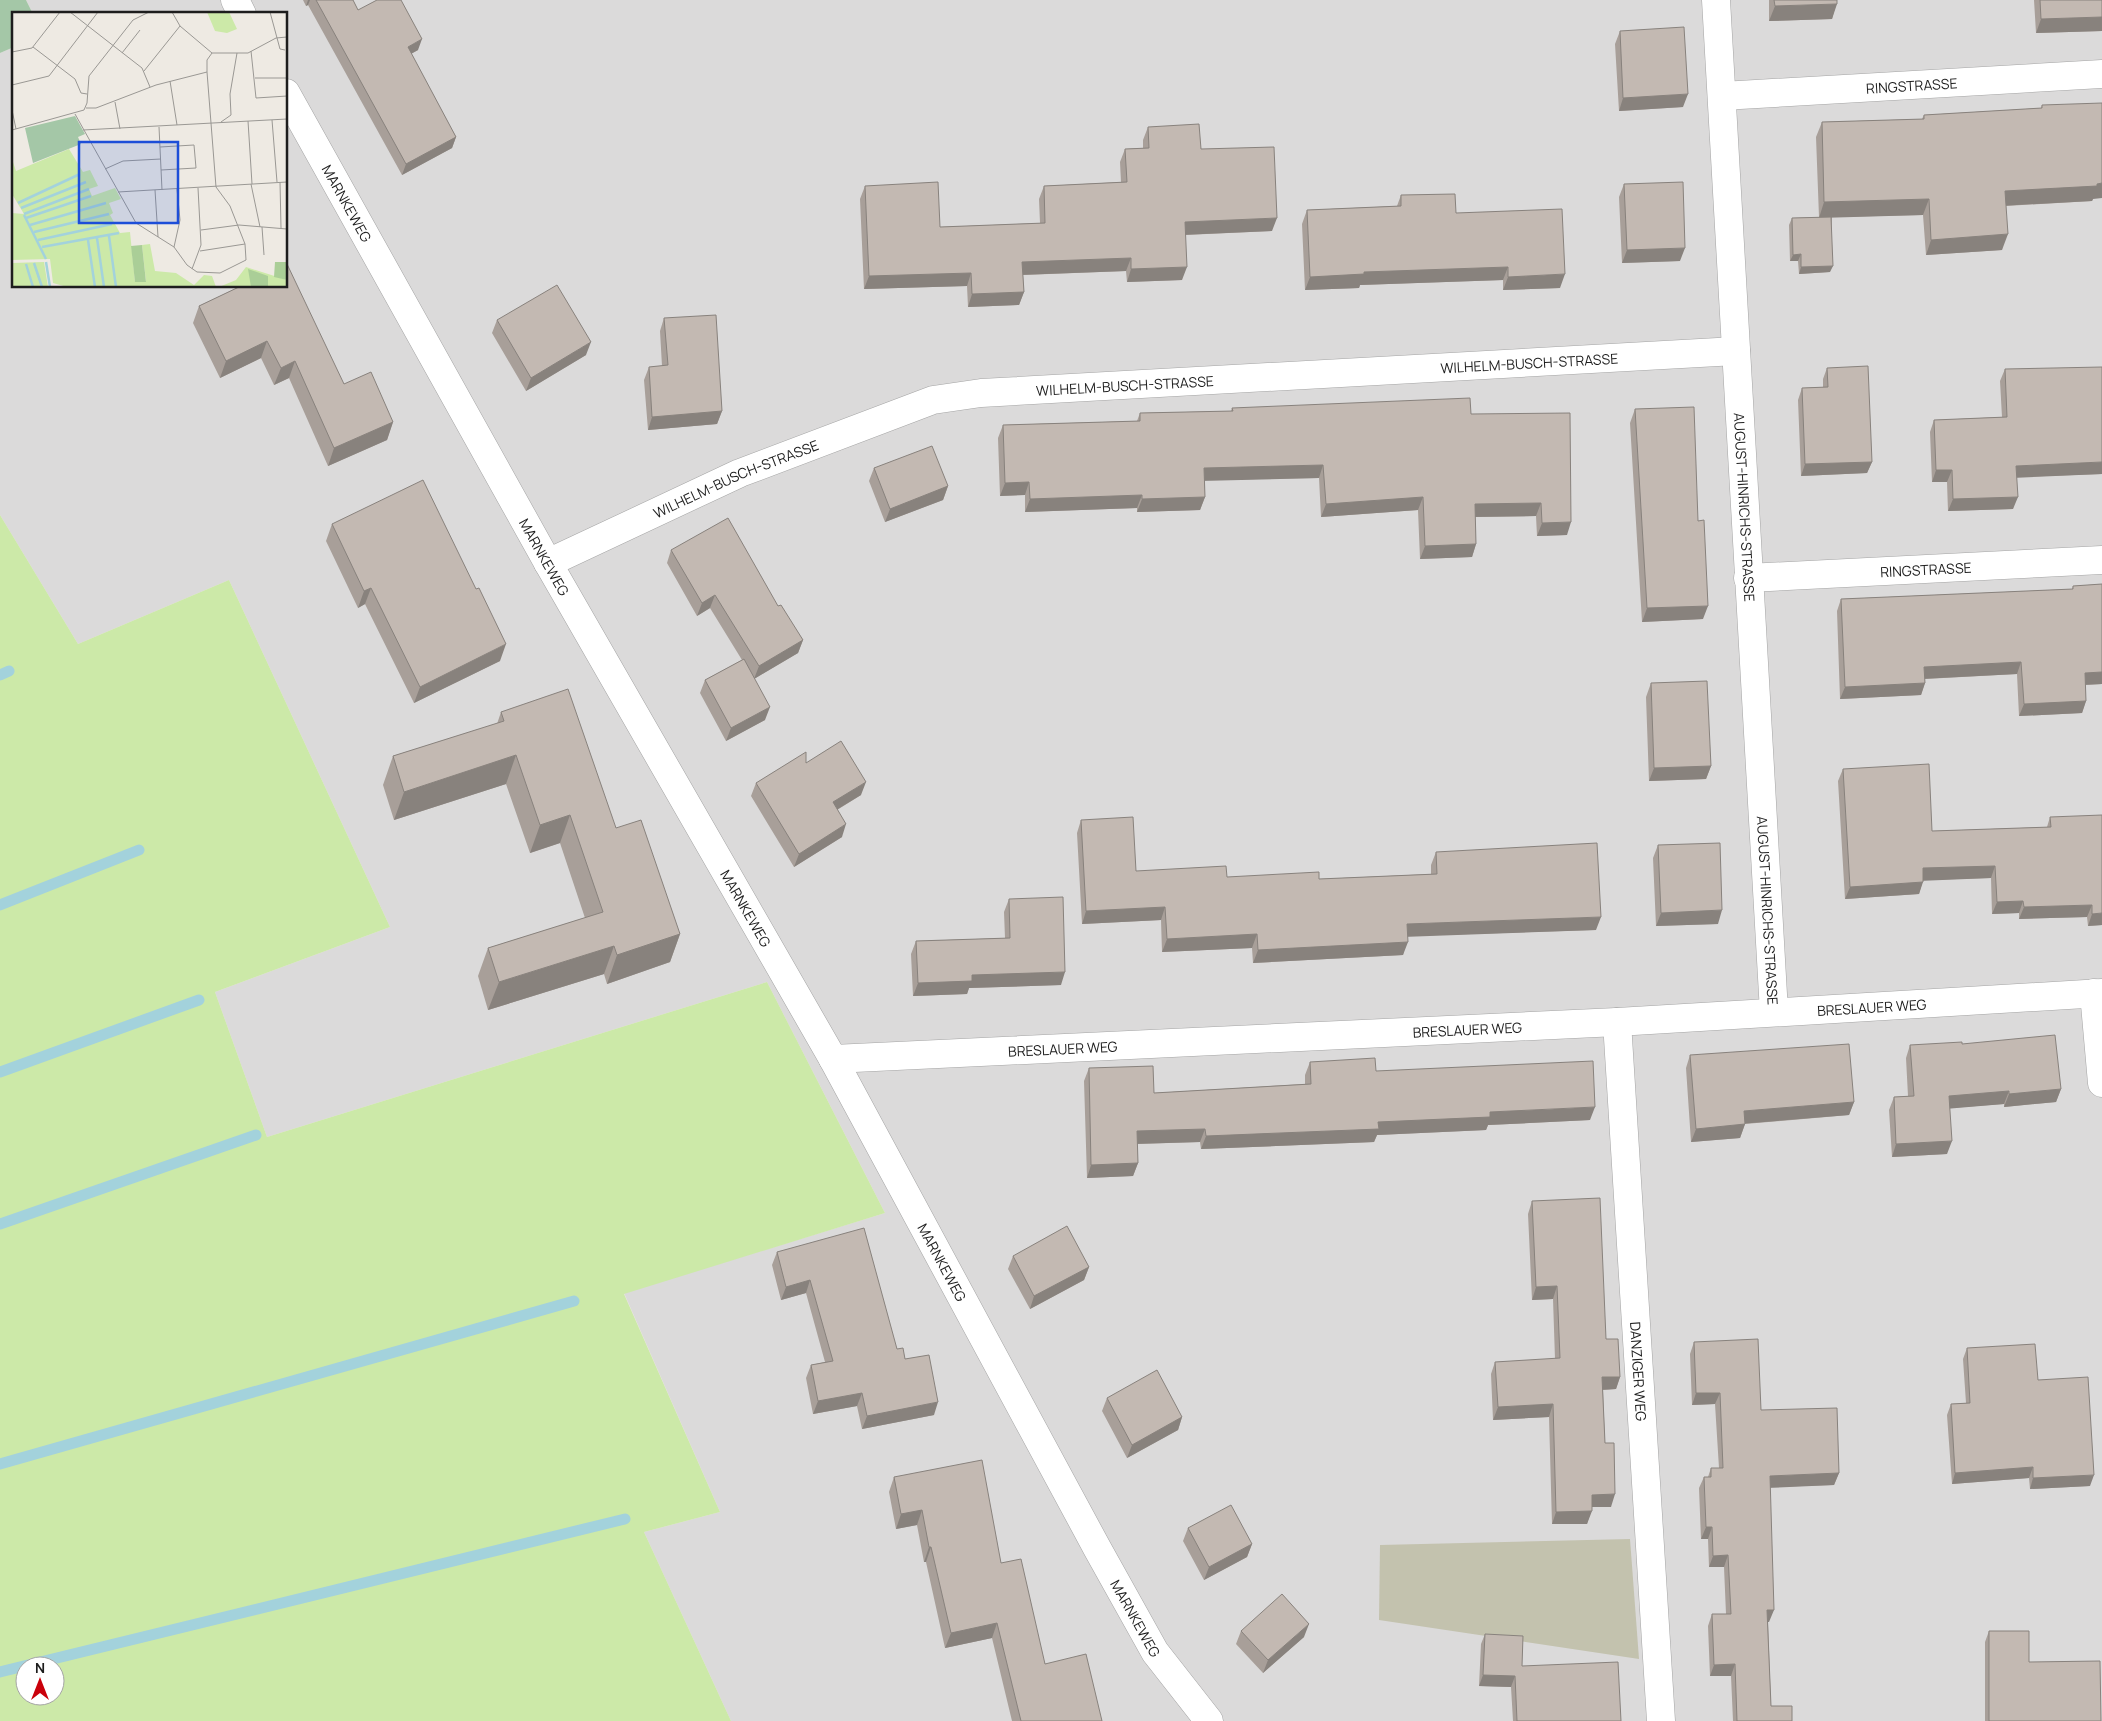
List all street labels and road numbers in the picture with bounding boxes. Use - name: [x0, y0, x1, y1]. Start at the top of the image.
- street label: RINGSTRASSE: [1865, 73, 1958, 97]
- street label: MARNKEWEG: [318, 161, 377, 245]
- street label: WILHELM-BUSCH-STRASSE: [1440, 348, 1619, 377]
- street label: WILHELM-BUSCH-STRASSE: [1035, 371, 1214, 399]
- street label: AUGUST-HINRICHS-STRASSE: [1730, 412, 1760, 602]
- street label: WILHELM-BUSCH-STRASSE: [650, 435, 821, 522]
- street label: MARNKEWEG: [515, 515, 574, 599]
- street label: RINGSTRASSE: [1880, 557, 1972, 581]
- street label: AUGUST-HINRICHS-STRASSE: [1753, 816, 1783, 1006]
- street label: MARNKEWEG: [717, 866, 776, 950]
- street label: BRESLAUER WEG: [1816, 994, 1927, 1020]
- street label: BRESLAUER WEG: [1412, 1017, 1523, 1041]
- street label: BRESLAUER WEG: [1008, 1036, 1118, 1060]
- street label: MARNKEWEG: [914, 1220, 972, 1305]
- street label: DANZIGER WEG: [1626, 1321, 1652, 1422]
- street label: MARNKEWEG: [1107, 1576, 1165, 1660]

